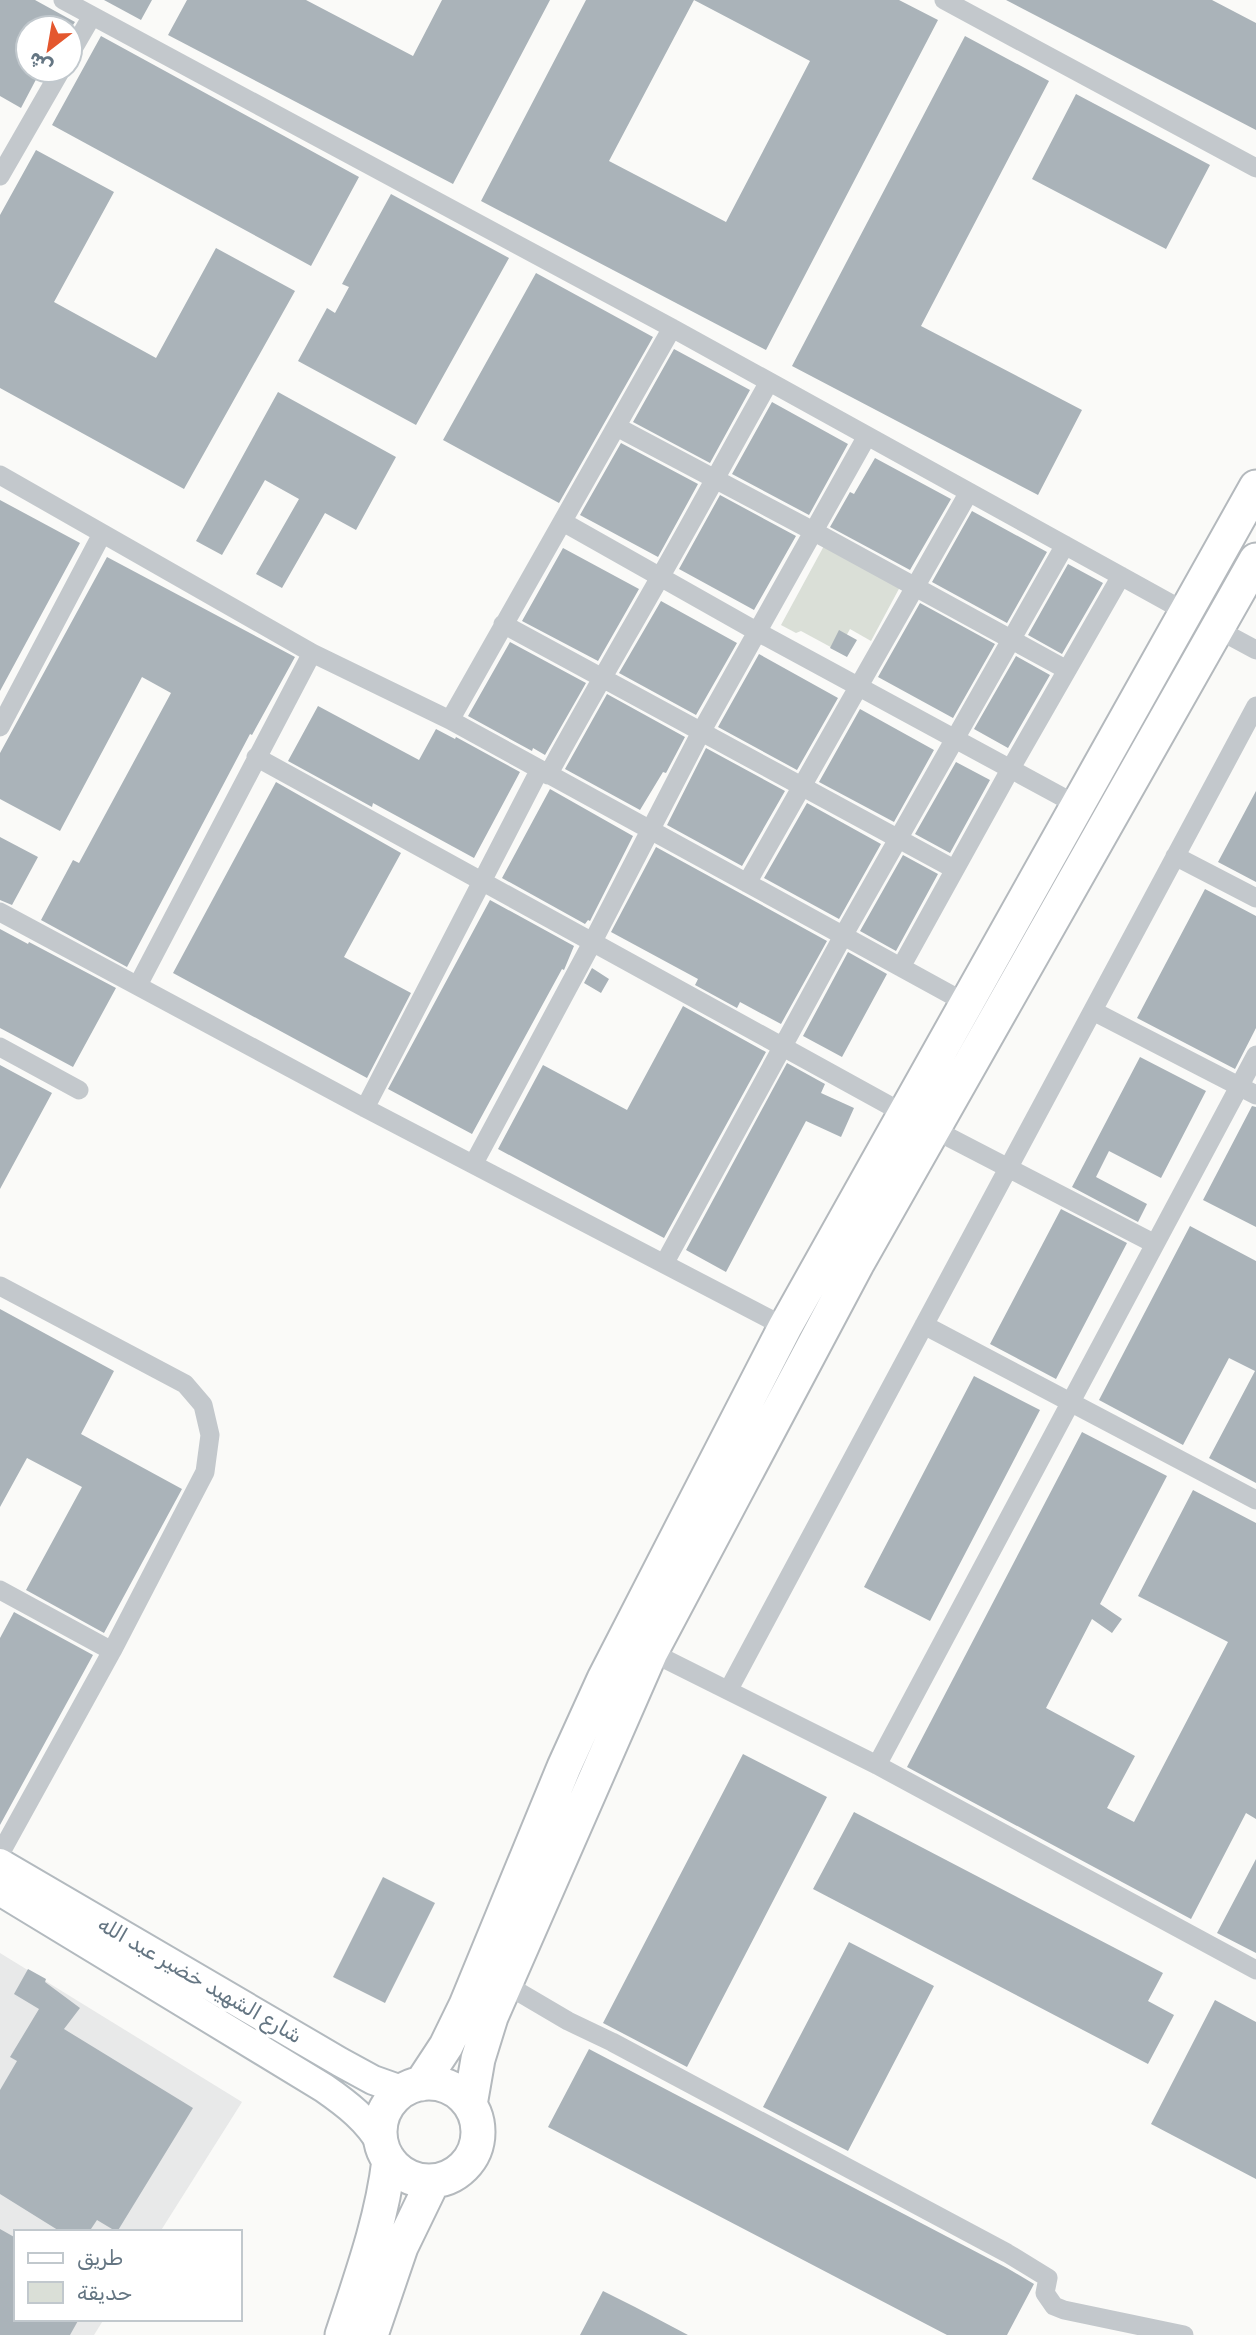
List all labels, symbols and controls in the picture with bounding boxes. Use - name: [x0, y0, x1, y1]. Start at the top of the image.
- north arrow: [14, 14, 84, 84]
- text: ش: [24, 47, 57, 79]
- street label: شارع الشهيد خضير عبد الله: [93, 1911, 307, 2050]
- legend: [14, 2230, 242, 2321]
- text: طريق: [77, 2245, 123, 2270]
- text: حديقة: [77, 2280, 132, 2305]

